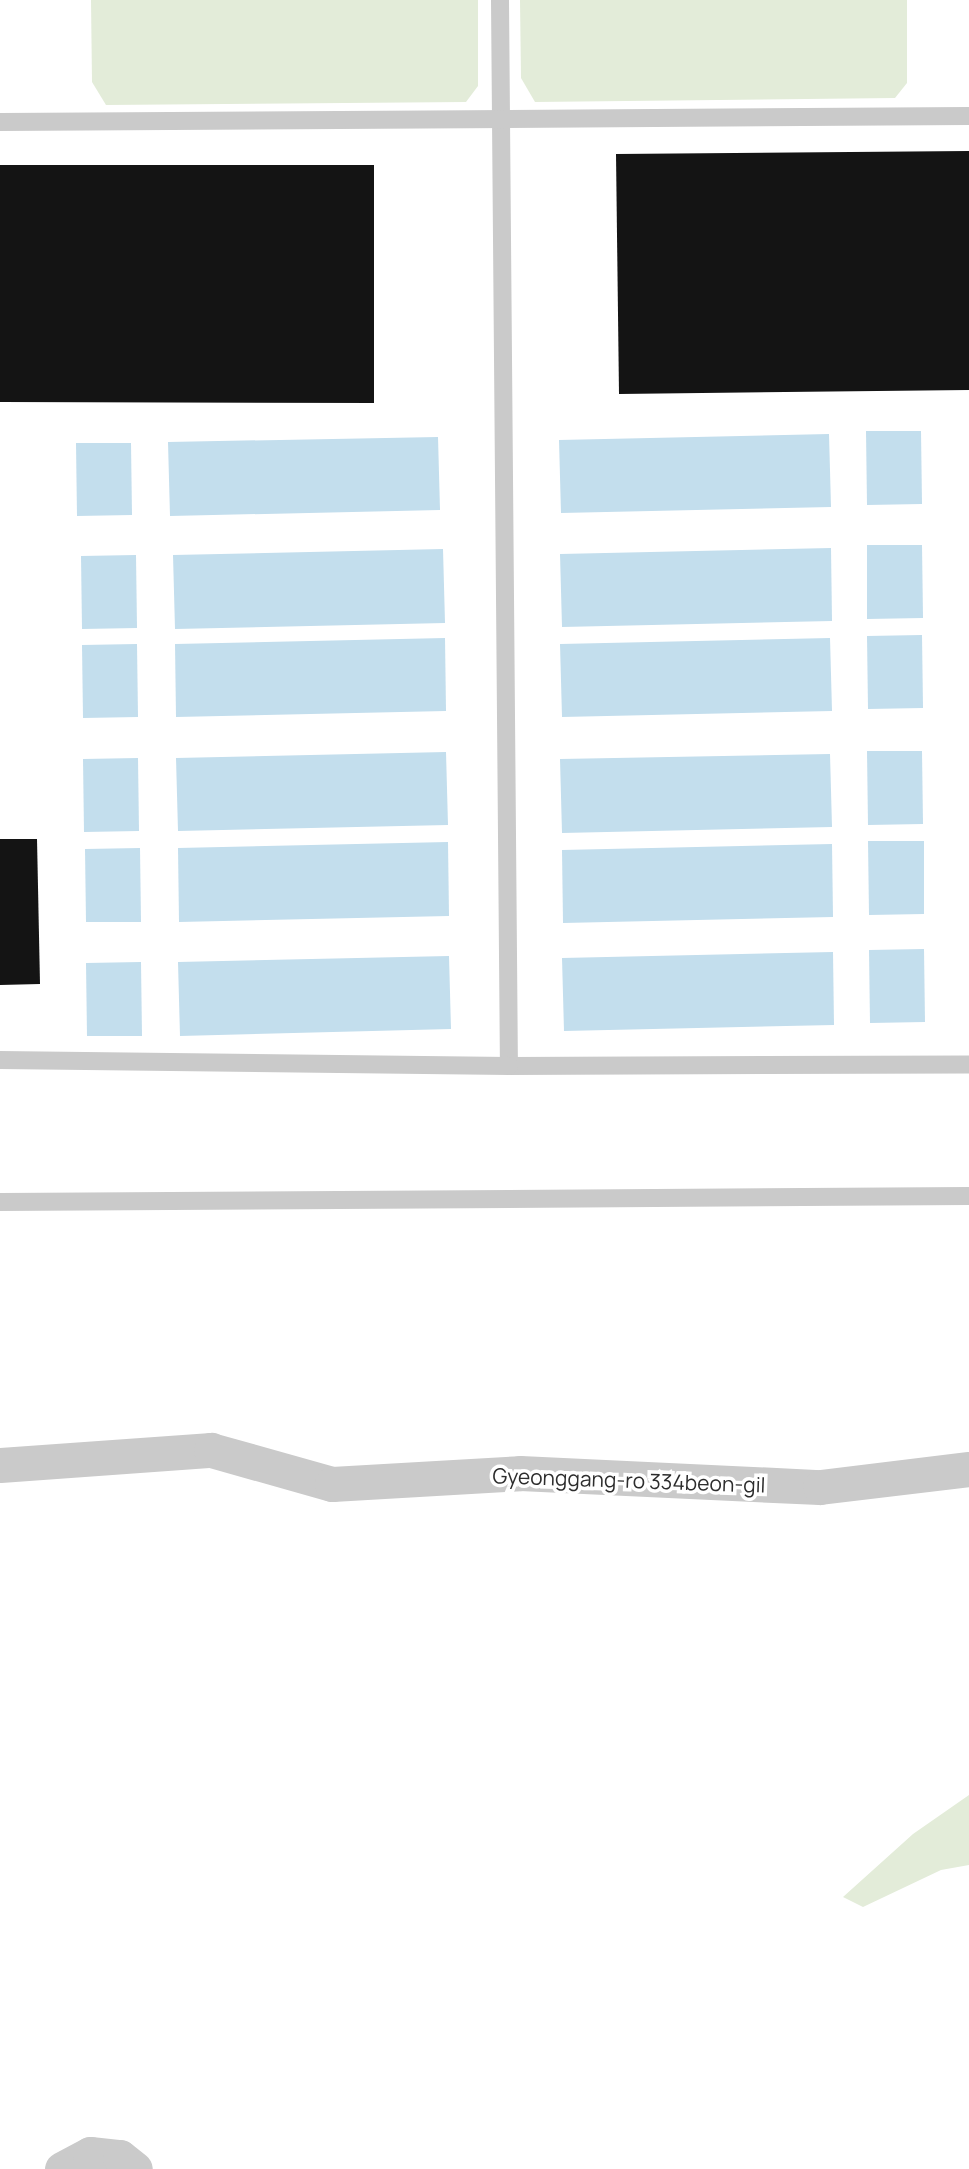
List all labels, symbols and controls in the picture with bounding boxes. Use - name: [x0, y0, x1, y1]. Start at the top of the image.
- street label: Gyeonggang-ro 334beon-gil: [492, 1463, 766, 1497]

